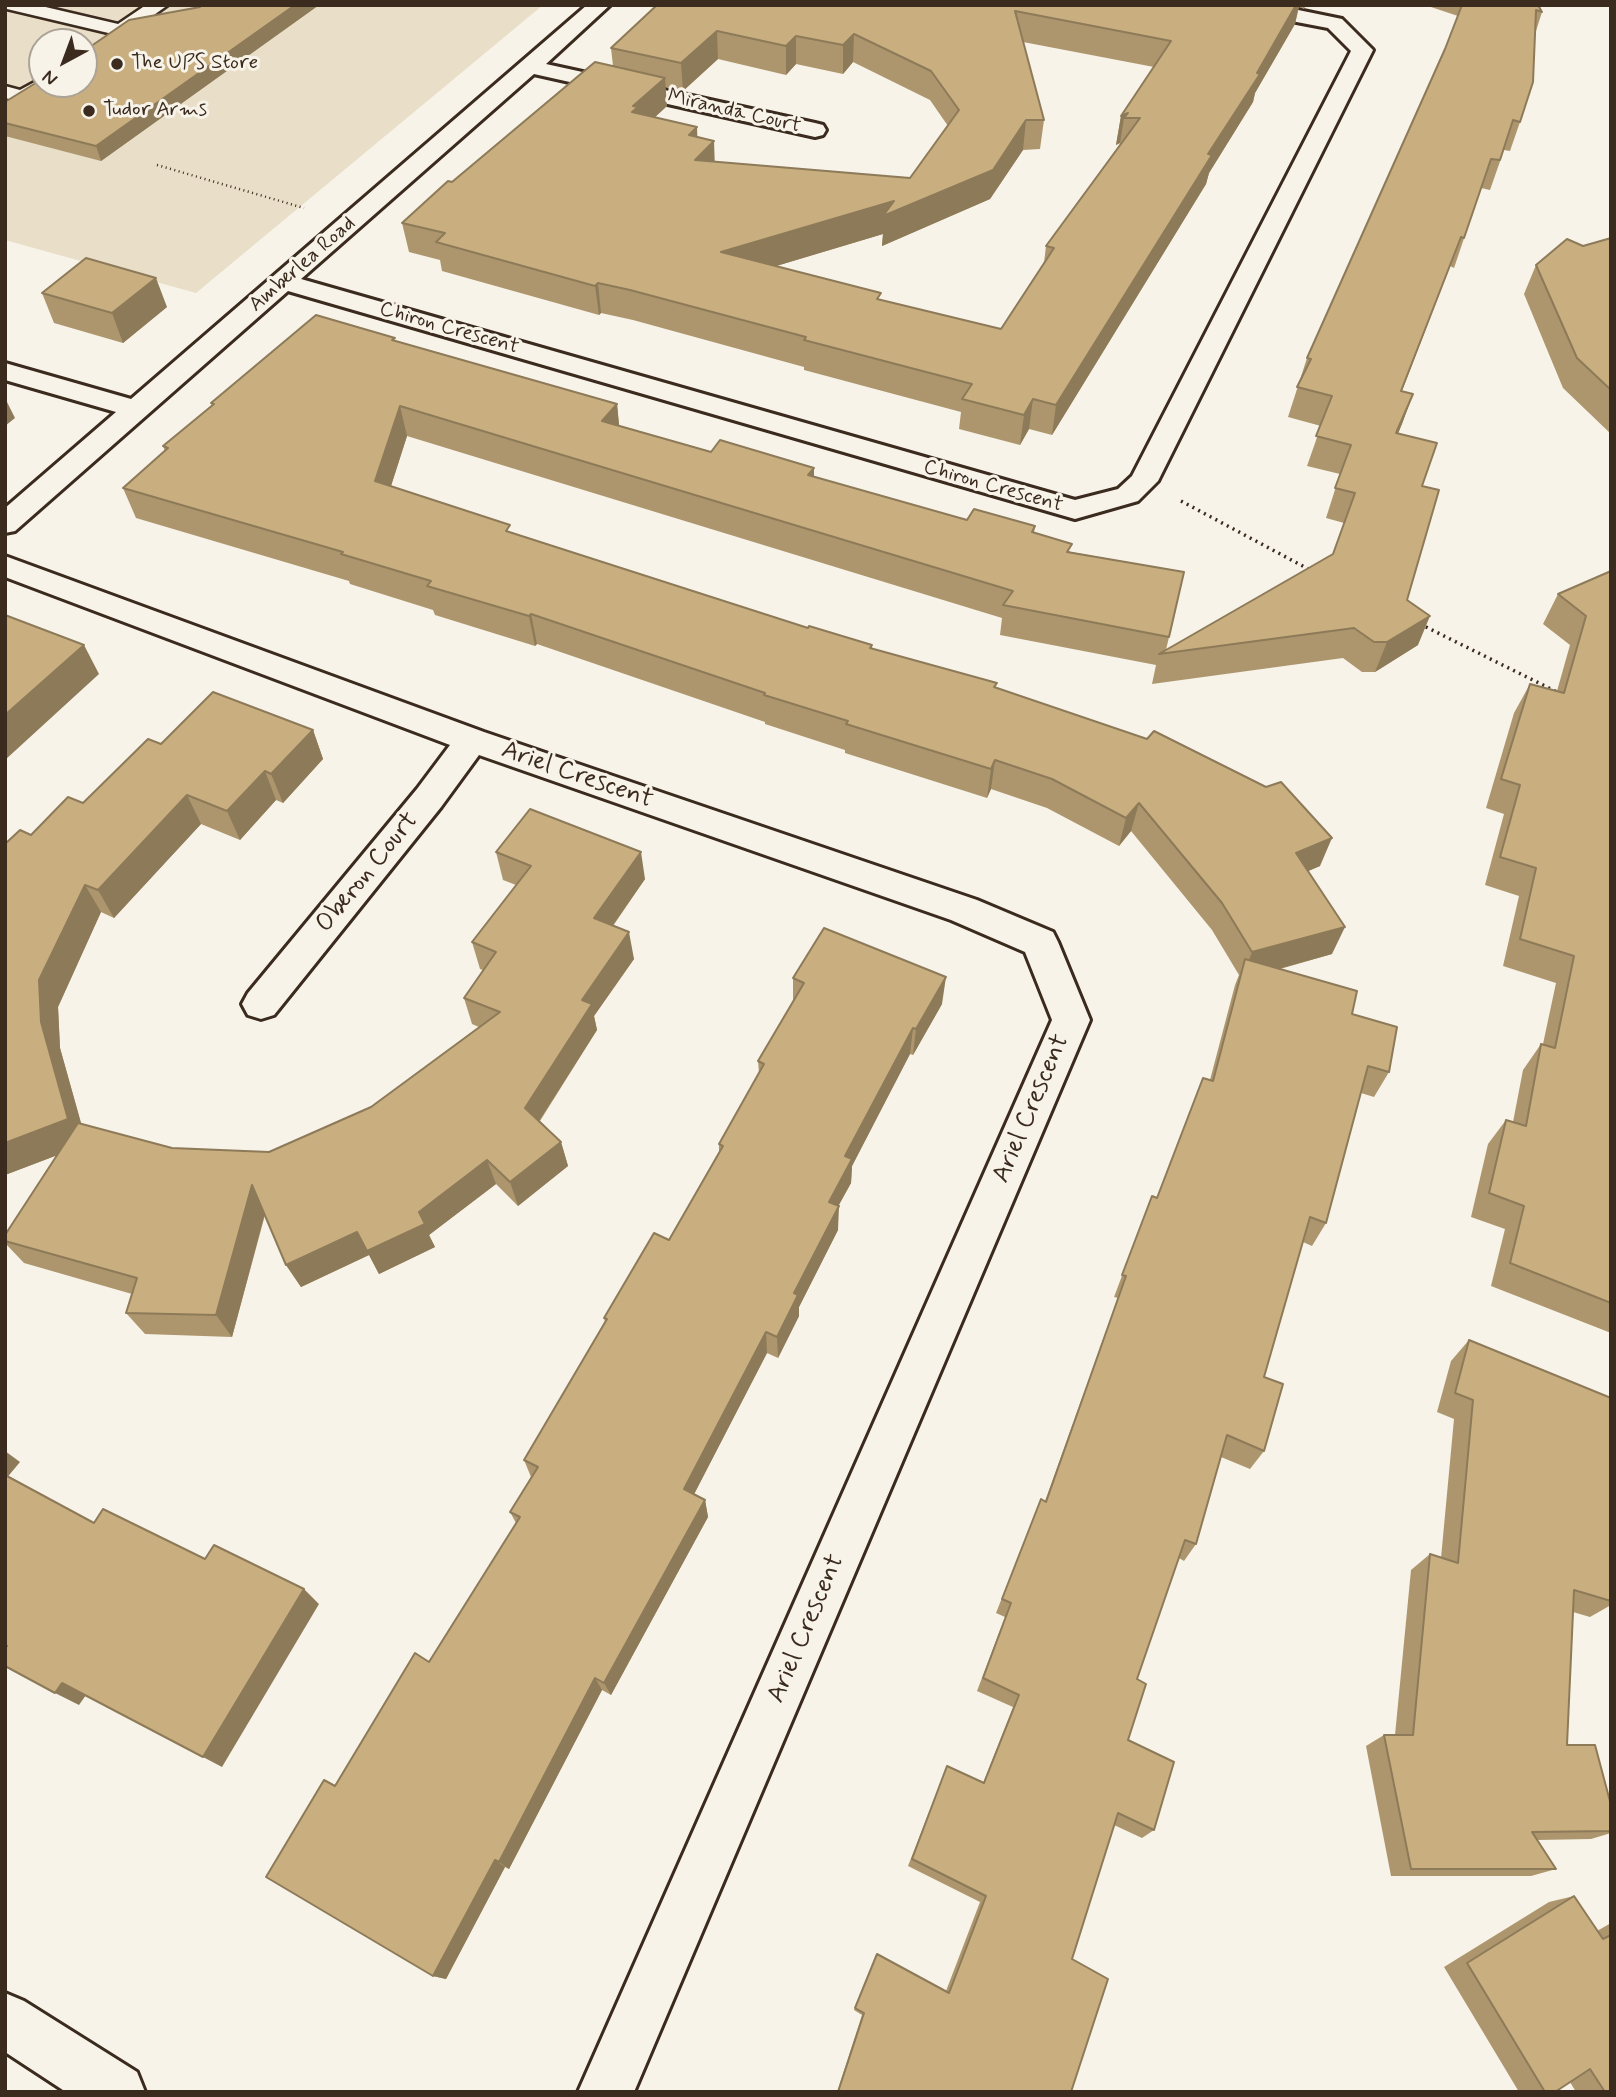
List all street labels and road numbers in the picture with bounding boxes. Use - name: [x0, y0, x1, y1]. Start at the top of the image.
- street label: Miranda Court: [665, 84, 803, 140]
- street label: Amberlea Road: [245, 212, 361, 318]
- street label: Chiron Crescent: [376, 297, 522, 361]
- street label: Chiron Crescent: [920, 455, 1066, 519]
- street label: Ariel Crescent: [497, 735, 657, 817]
- street label: Oberon Court: [310, 806, 426, 940]
- street label: Ariel Crescent: [987, 1030, 1077, 1188]
- street label: Ariel Crescent: [762, 1550, 852, 1708]

